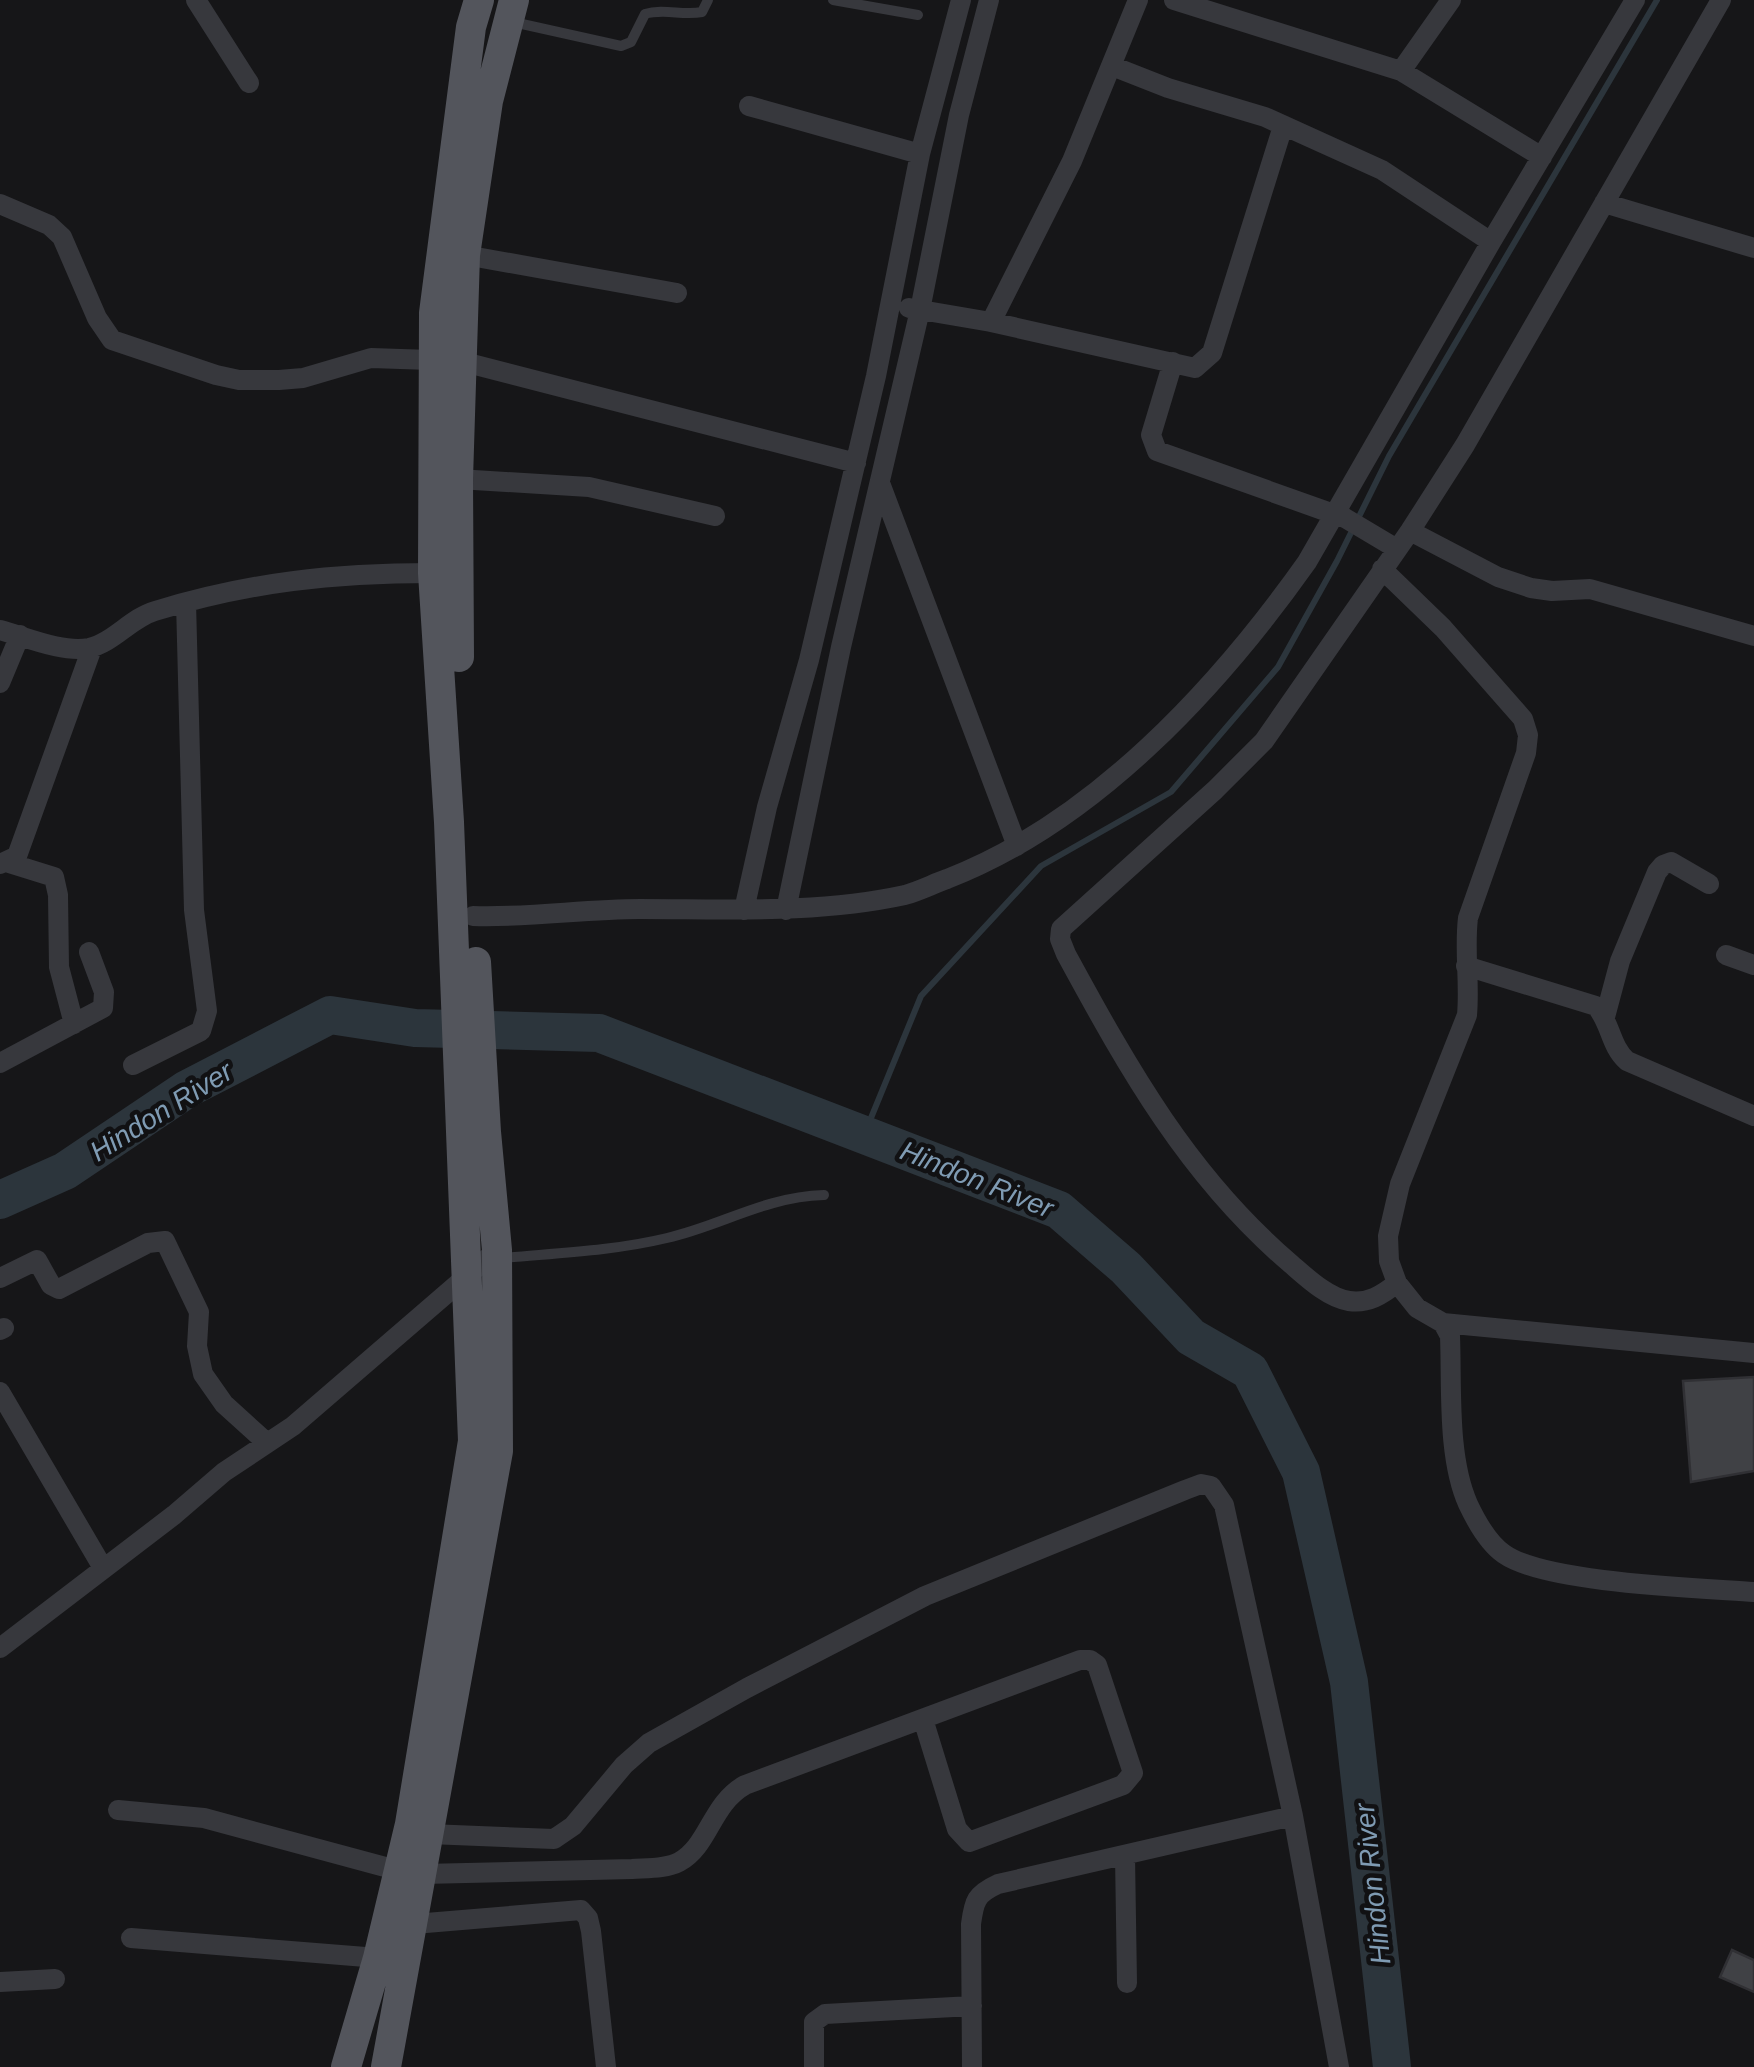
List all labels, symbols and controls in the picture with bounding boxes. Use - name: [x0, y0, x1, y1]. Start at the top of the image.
- water label: Hindon River: [84, 1055, 240, 1167]
- water label: Hindon River: [896, 1135, 1059, 1225]
- water label: Hindon River: [1348, 1800, 1396, 1966]

